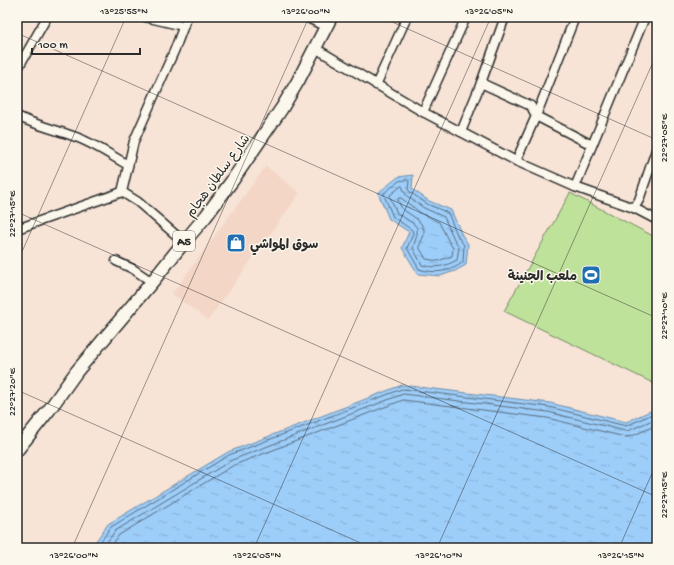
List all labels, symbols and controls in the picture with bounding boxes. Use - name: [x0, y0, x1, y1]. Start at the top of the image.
- text: 13°25'55"N: [99, 6, 148, 18]
- text: 13°26'00"N: [281, 6, 331, 18]
- text: 13°26'05"N: [464, 6, 513, 18]
- scale bar: [32, 30, 140, 56]
- text: 100 m: [37, 39, 68, 53]
- text: 22°27'05"E: [659, 113, 671, 162]
- street label: شارع سلطان هجام: [184, 132, 255, 221]
- text: 22°27'15"E: [7, 190, 19, 237]
- road number: A5: [173, 231, 195, 251]
- shop icon: سوق المواشي: [225, 232, 247, 254]
- place label: سوق المواشي: [250, 238, 318, 256]
- sports icon: ملعب الجنينة: [580, 264, 602, 286]
- place label: ملعب الجنينة: [508, 269, 577, 285]
- text: 22°27'10"E: [659, 292, 671, 340]
- text: 22°27'20"E: [7, 367, 19, 416]
- text: 22°27'15"E: [659, 471, 671, 518]
- text: 13°26'00"N: [49, 550, 99, 562]
- text: 13°26'05"N: [232, 550, 281, 562]
- text: 13°26'10"N: [415, 550, 463, 562]
- text: 13°26'15"N: [597, 550, 645, 562]

